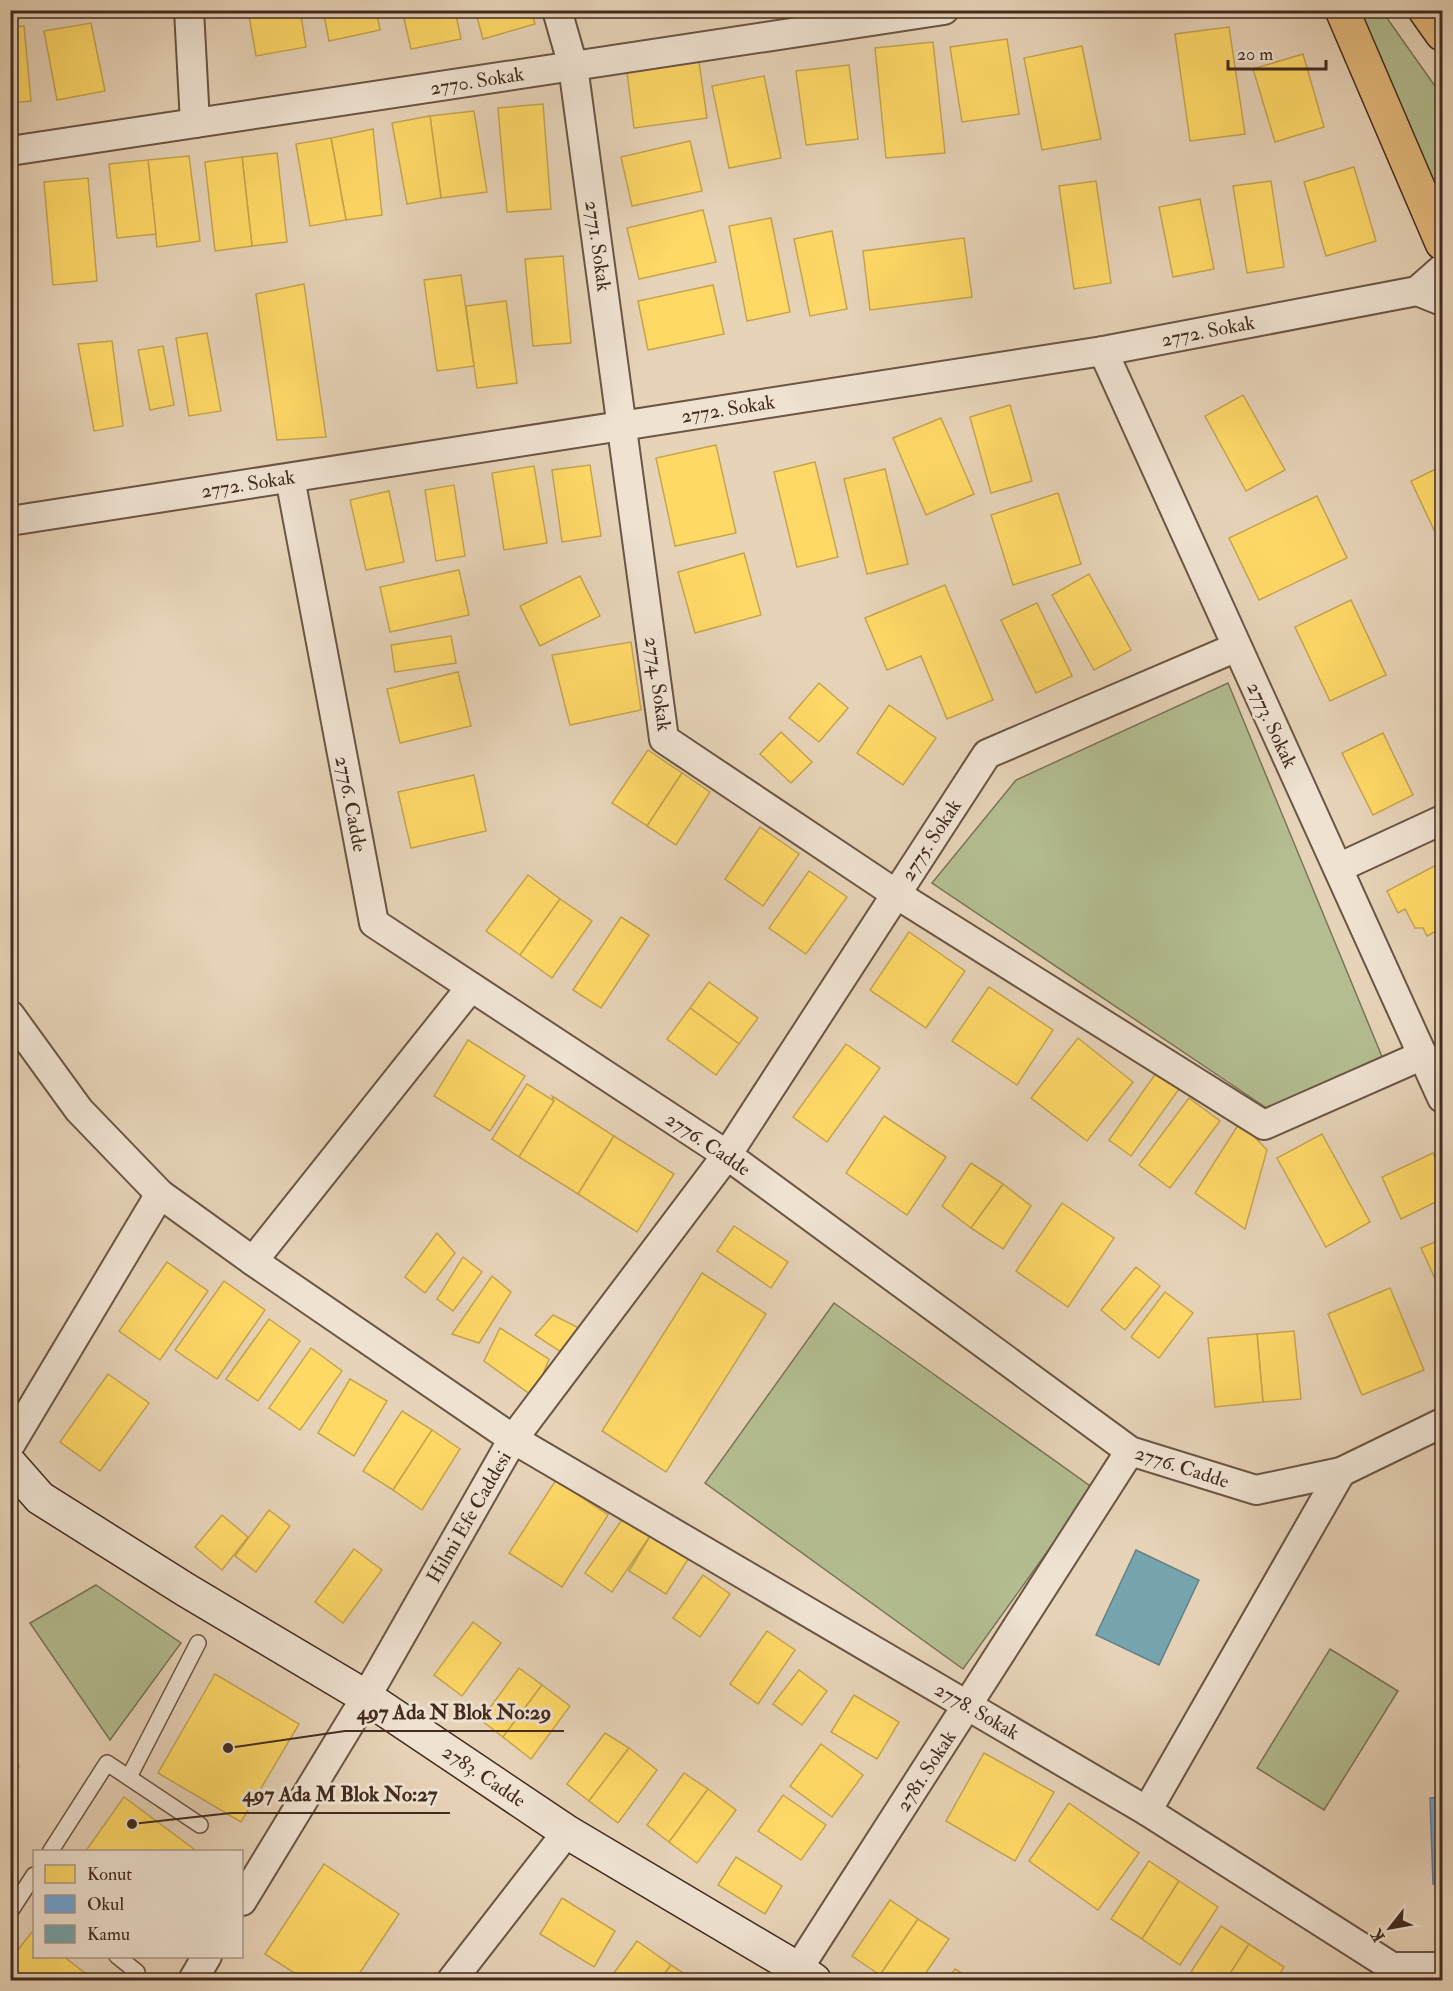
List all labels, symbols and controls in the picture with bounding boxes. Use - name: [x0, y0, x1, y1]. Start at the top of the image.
- scale bar: [1228, 33, 1326, 71]
- text: 20 m: [1237, 43, 1273, 66]
- street label: 2770. Sokak: [428, 61, 526, 101]
- street label: 2771. Sokak: [579, 199, 617, 293]
- street label: 2772. Sokak: [1159, 310, 1257, 352]
- street label: 2772. Sokak: [679, 389, 777, 429]
- street label: 2772. Sokak: [199, 464, 297, 504]
- street label: 2774. Sokak: [639, 635, 677, 733]
- street label: 2773. Sokak: [1241, 678, 1303, 772]
- street label: 2776. Cadde: [329, 754, 373, 854]
- street label: 2775. Sokak: [895, 794, 967, 886]
- street label: 2776. Cadde: [661, 1106, 755, 1182]
- street label: 2776. Cadde: [1132, 1440, 1232, 1494]
- street label: Hilmi Efe Caddesi: [421, 1447, 517, 1587]
- street label: 2778. Sokak: [930, 1677, 1024, 1745]
- callout: 497 Ada N Blok No:29: [345, 1692, 564, 1731]
- text: 497 Ada N Blok No:29: [356, 1699, 551, 1726]
- street label: 2781. Sokak: [891, 1725, 962, 1816]
- street label: 2783. Cadde: [438, 1739, 530, 1813]
- callout: 497 Ada M Blok No:27: [231, 1774, 450, 1813]
- text: 497 Ada M Blok No:27: [242, 1781, 438, 1808]
- legend: [33, 1850, 243, 1958]
- text: Konut: [87, 1863, 132, 1886]
- text: Okul: [87, 1893, 124, 1916]
- north arrow: [1360, 1898, 1420, 1958]
- text: Kamu: [87, 1923, 130, 1946]
- text: K: [1366, 1925, 1389, 1945]

